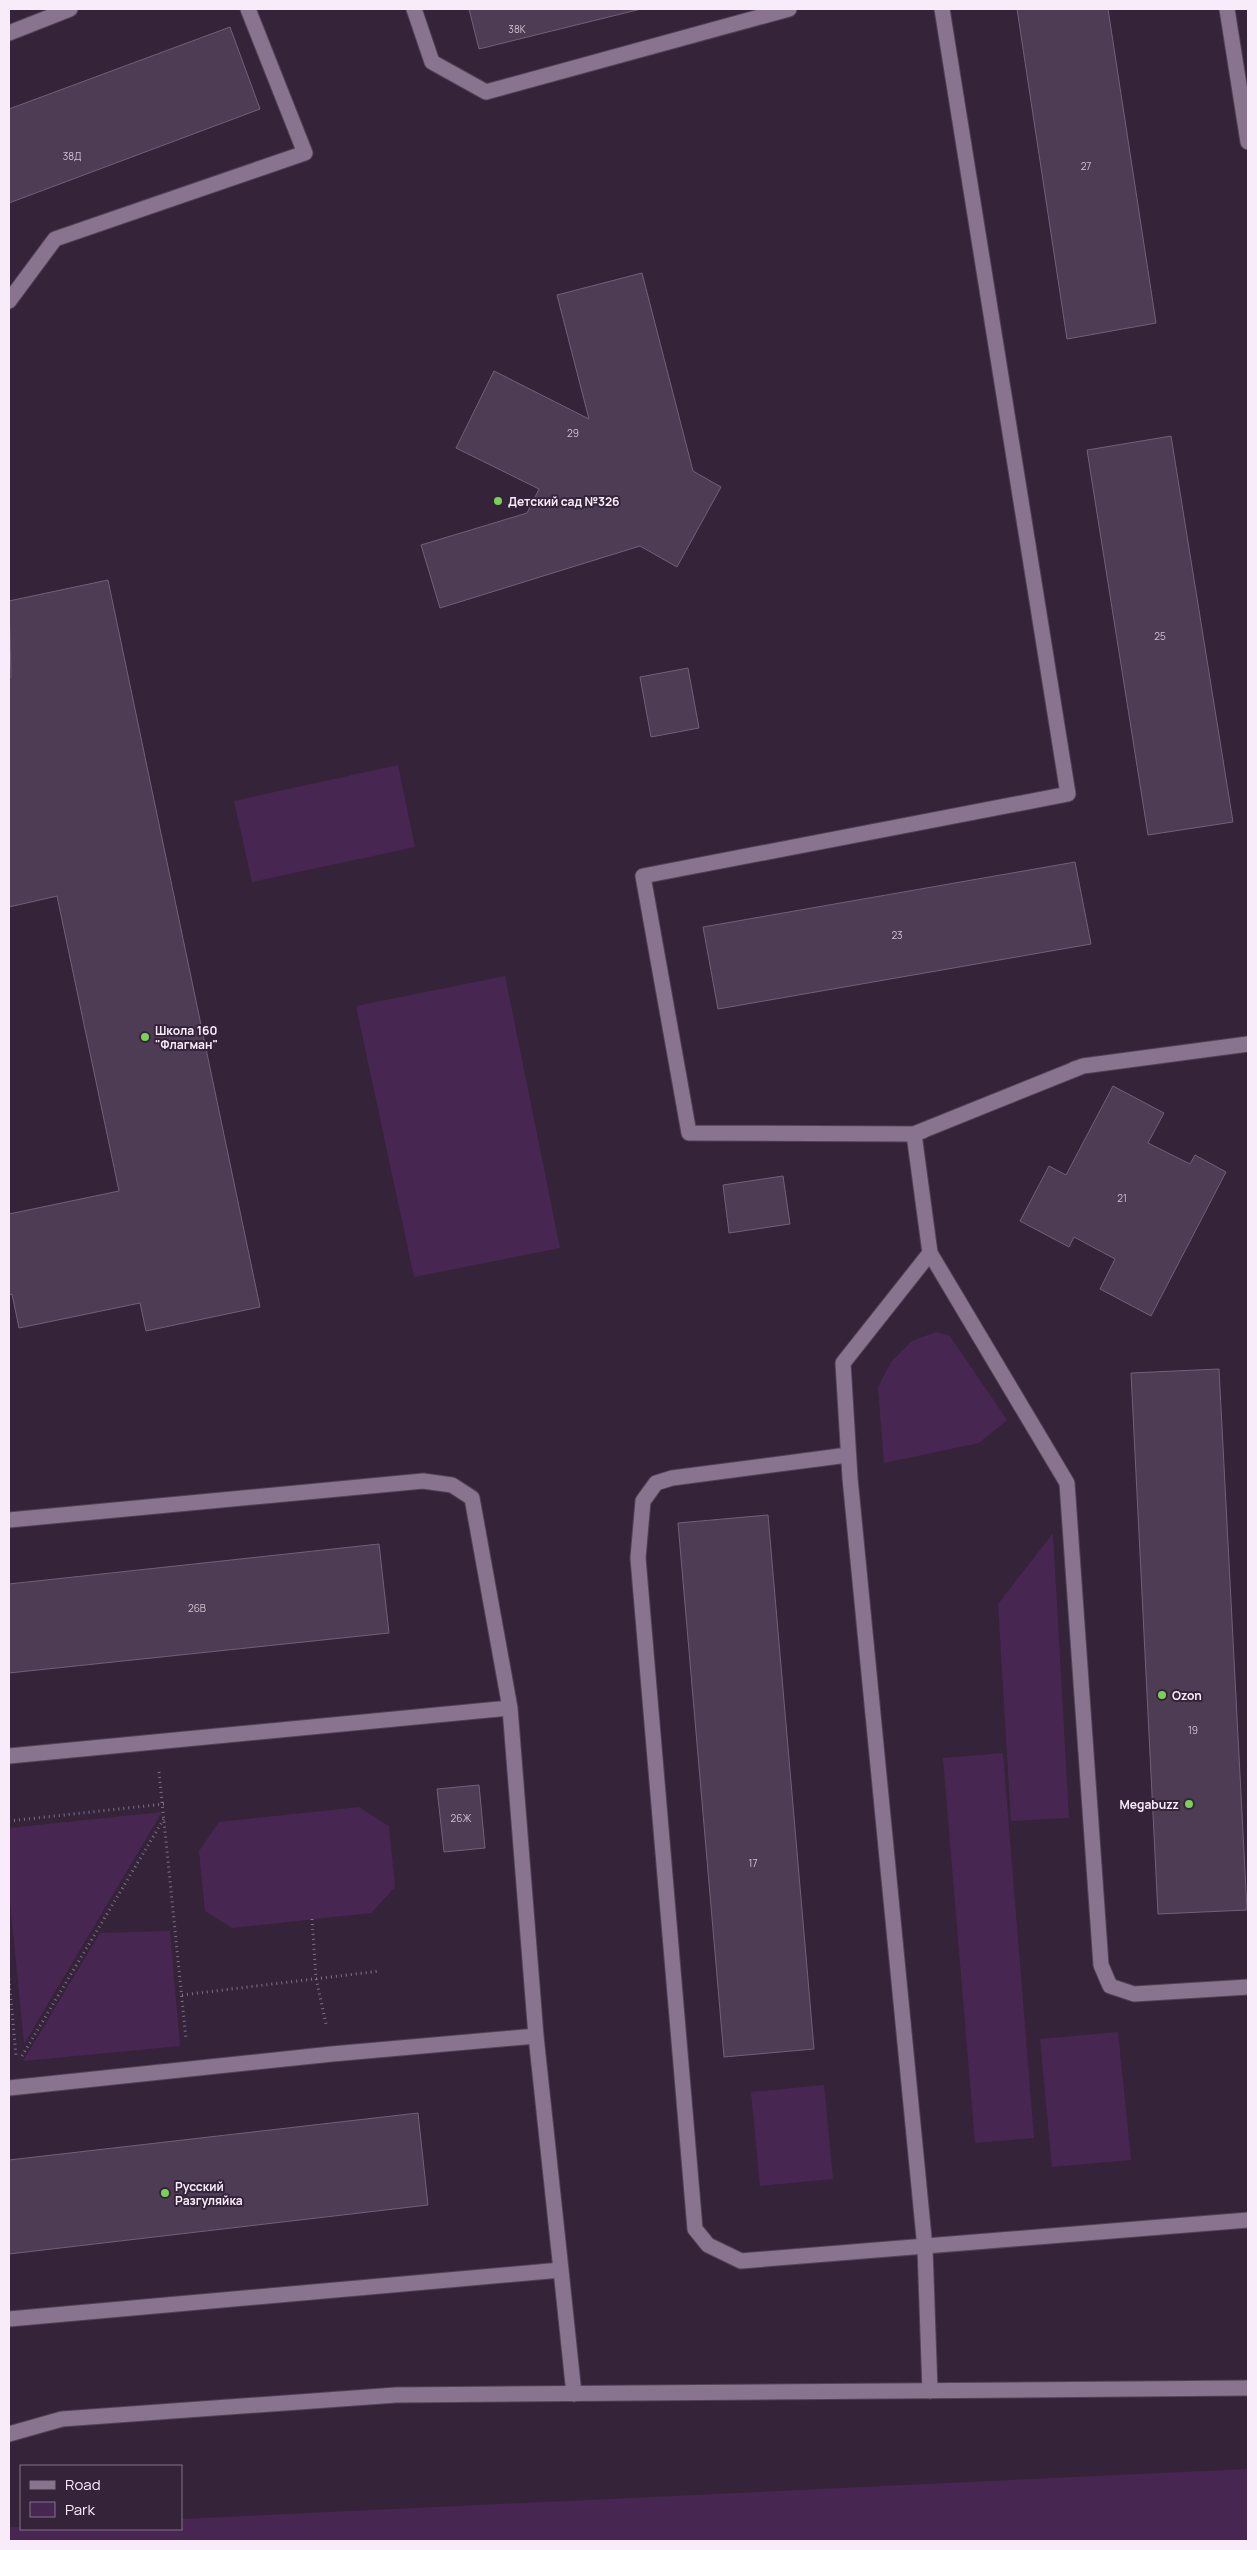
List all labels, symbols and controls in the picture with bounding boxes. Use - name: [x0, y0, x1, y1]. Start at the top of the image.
- house number: 38К: [508, 22, 526, 36]
- house number: 38Д: [63, 149, 81, 163]
- house number: 27: [1081, 159, 1091, 173]
- house number: 29: [567, 426, 579, 440]
- place label: Детский сад №326: [508, 493, 620, 510]
- marker: Детский сад №326: [492, 495, 504, 507]
- house number: 25: [1154, 629, 1166, 643]
- house number: 23: [891, 928, 903, 942]
- place label: Школа 160 "Флагман": [155, 1022, 218, 1053]
- marker: Школа 160 "Флагман": [139, 1031, 151, 1043]
- house number: 21: [1117, 1191, 1127, 1205]
- house number: 26В: [188, 1601, 206, 1615]
- place label: Ozon: [1172, 1687, 1202, 1704]
- marker: Ozon: [1156, 1689, 1168, 1701]
- house number: 19: [1188, 1723, 1198, 1737]
- place label: Megabuzz: [1120, 1796, 1179, 1813]
- marker: Megabuzz: [1183, 1798, 1195, 1810]
- house number: 26Ж: [451, 1811, 471, 1825]
- house number: 17: [749, 1856, 757, 1870]
- place label: Русский Разгуляйка: [175, 2178, 243, 2209]
- marker: Русский Разгуляйка: [159, 2187, 171, 2199]
- legend: [20, 2465, 182, 2530]
- text: Road: [65, 2474, 101, 2495]
- text: Park: [65, 2499, 95, 2520]

